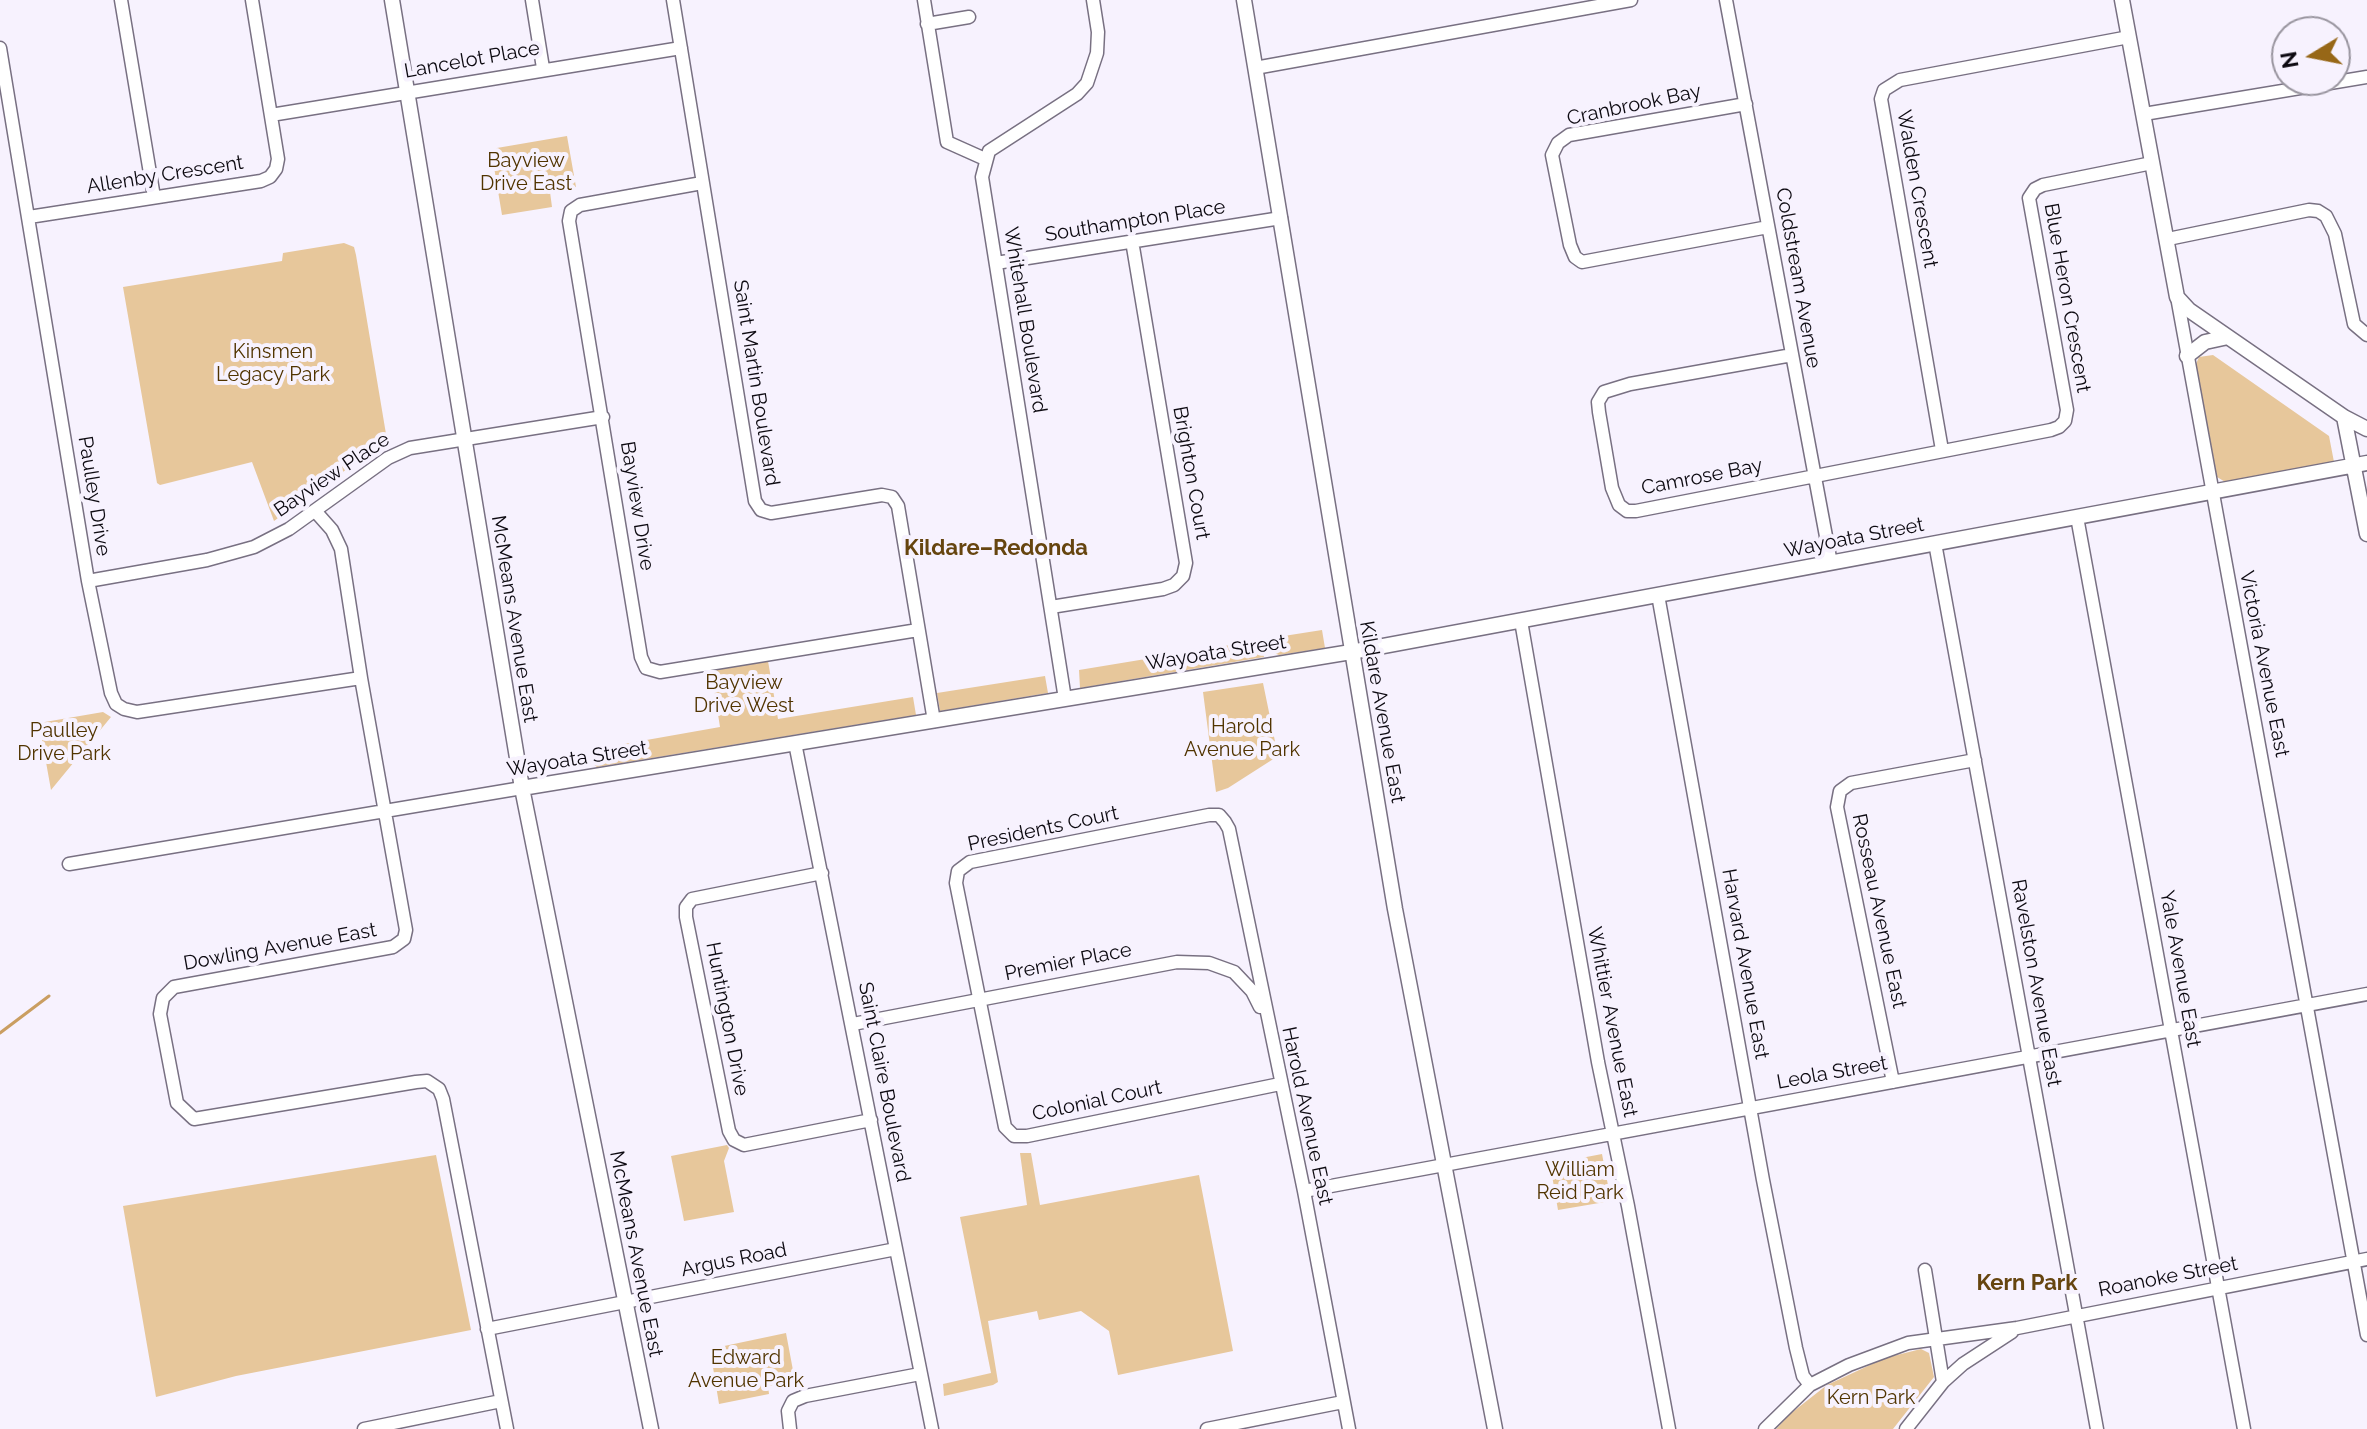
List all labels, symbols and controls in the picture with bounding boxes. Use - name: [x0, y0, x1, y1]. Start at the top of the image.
- north arrow: [2271, 16, 2351, 96]
- street label: Lancelot Place: [402, 36, 542, 84]
- text: N: [2275, 49, 2304, 70]
- street label: Cranbrook Bay: [1565, 79, 1703, 131]
- street label: Walden Crescent: [1891, 108, 1943, 270]
- park label: Bayview Drive East: [480, 149, 572, 196]
- street label: Allenby Crescent: [85, 151, 245, 199]
- street label: Coldstream Avenue: [1770, 186, 1826, 370]
- street label: Southampton Place: [1043, 195, 1227, 247]
- street label: Blue Heron Crescent: [2039, 201, 2095, 395]
- street label: Whitehall Boulevard: [998, 225, 1052, 415]
- street label: Saint Martin Boulevard: [728, 278, 784, 488]
- park label: Kinsmen Legacy Park: [216, 340, 330, 387]
- street label: Brighton Court: [1167, 404, 1215, 542]
- street label: Bayview Place: [270, 428, 394, 522]
- street label: Paulley Drive: [73, 434, 115, 558]
- street label: Bayview Drive: [615, 440, 659, 572]
- street label: Camrose Bay: [1639, 454, 1765, 500]
- street label: Wayoata Street: [1782, 513, 1926, 563]
- street label: McMeans Avenue East: [486, 514, 542, 724]
- district label: Kildare–Redonda: [904, 535, 1088, 561]
- street label: Victoria Avenue East: [2234, 569, 2294, 759]
- street label: Kildare Avenue East: [1354, 619, 1410, 805]
- street label: Wayoata Street: [1144, 630, 1288, 676]
- park label: Bayview Drive West: [694, 671, 794, 718]
- park label: Harold Avenue Park: [1184, 715, 1300, 762]
- park label: Paulley Drive Park: [17, 719, 111, 766]
- street label: Wayoata Street: [505, 736, 649, 782]
- street label: Presidents Court: [966, 801, 1120, 857]
- street label: Rosseau Avenue East: [1847, 812, 1911, 1010]
- street label: Harvard Avenue East: [1716, 867, 1774, 1061]
- street label: Ravelston Avenue East: [2006, 877, 2066, 1089]
- street label: Yale Avenue East: [2154, 889, 2206, 1049]
- street label: Dowling Avenue East: [182, 918, 378, 976]
- street label: Whittier Avenue East: [1582, 925, 1642, 1119]
- street label: Premier Place: [1002, 938, 1134, 986]
- street label: Huntington Drive: [700, 940, 754, 1098]
- street label: Saint Claire Boulevard: [853, 980, 915, 1184]
- street label: Harold Avenue East: [1276, 1025, 1338, 1207]
- street label: Leola Street: [1775, 1051, 1889, 1095]
- street label: Colonial Court: [1030, 1076, 1164, 1126]
- street label: McMeans Avenue East: [604, 1149, 668, 1359]
- park label: William Reid Park: [1536, 1158, 1624, 1205]
- street label: Argus Road: [679, 1238, 789, 1282]
- street label: Roanoke Street: [2096, 1252, 2240, 1302]
- district label: Kern Park: [1976, 1270, 2078, 1296]
- park label: Edward Avenue Park: [688, 1346, 804, 1393]
- park label: Kern Park: [1827, 1386, 1915, 1410]

